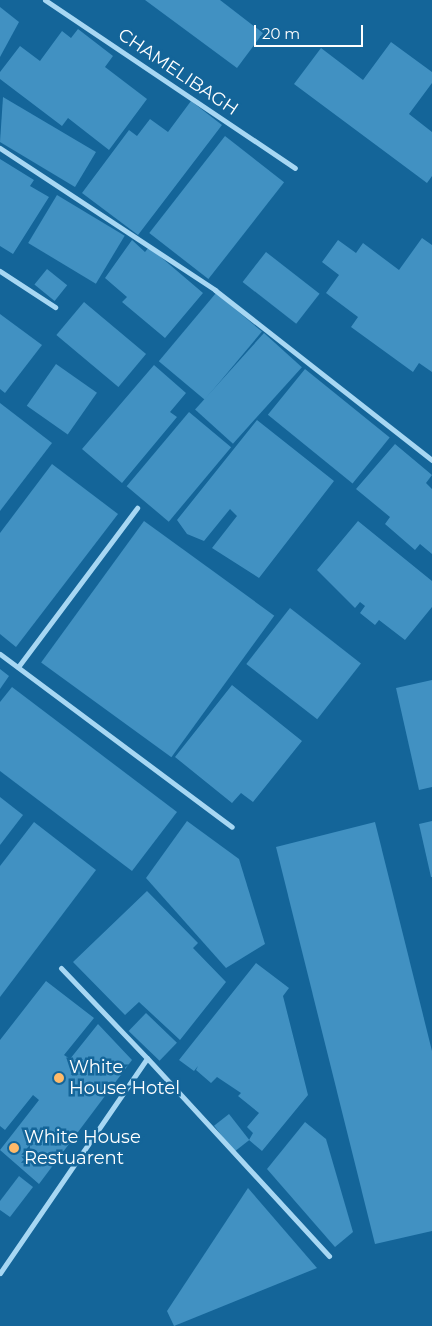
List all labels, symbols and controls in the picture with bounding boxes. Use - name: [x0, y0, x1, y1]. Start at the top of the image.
- scale bar: [257, 15, 366, 47]
- street label: CHAMELIBAGH: [114, 24, 242, 120]
- text: 20 m: [262, 24, 300, 43]
- place label: White House Hotel: [69, 1057, 180, 1100]
- marker: White House Hotel: [53, 1072, 65, 1084]
- place label: White House Restuarent: [24, 1127, 141, 1170]
- marker: White House Restuarent: [8, 1142, 20, 1154]

